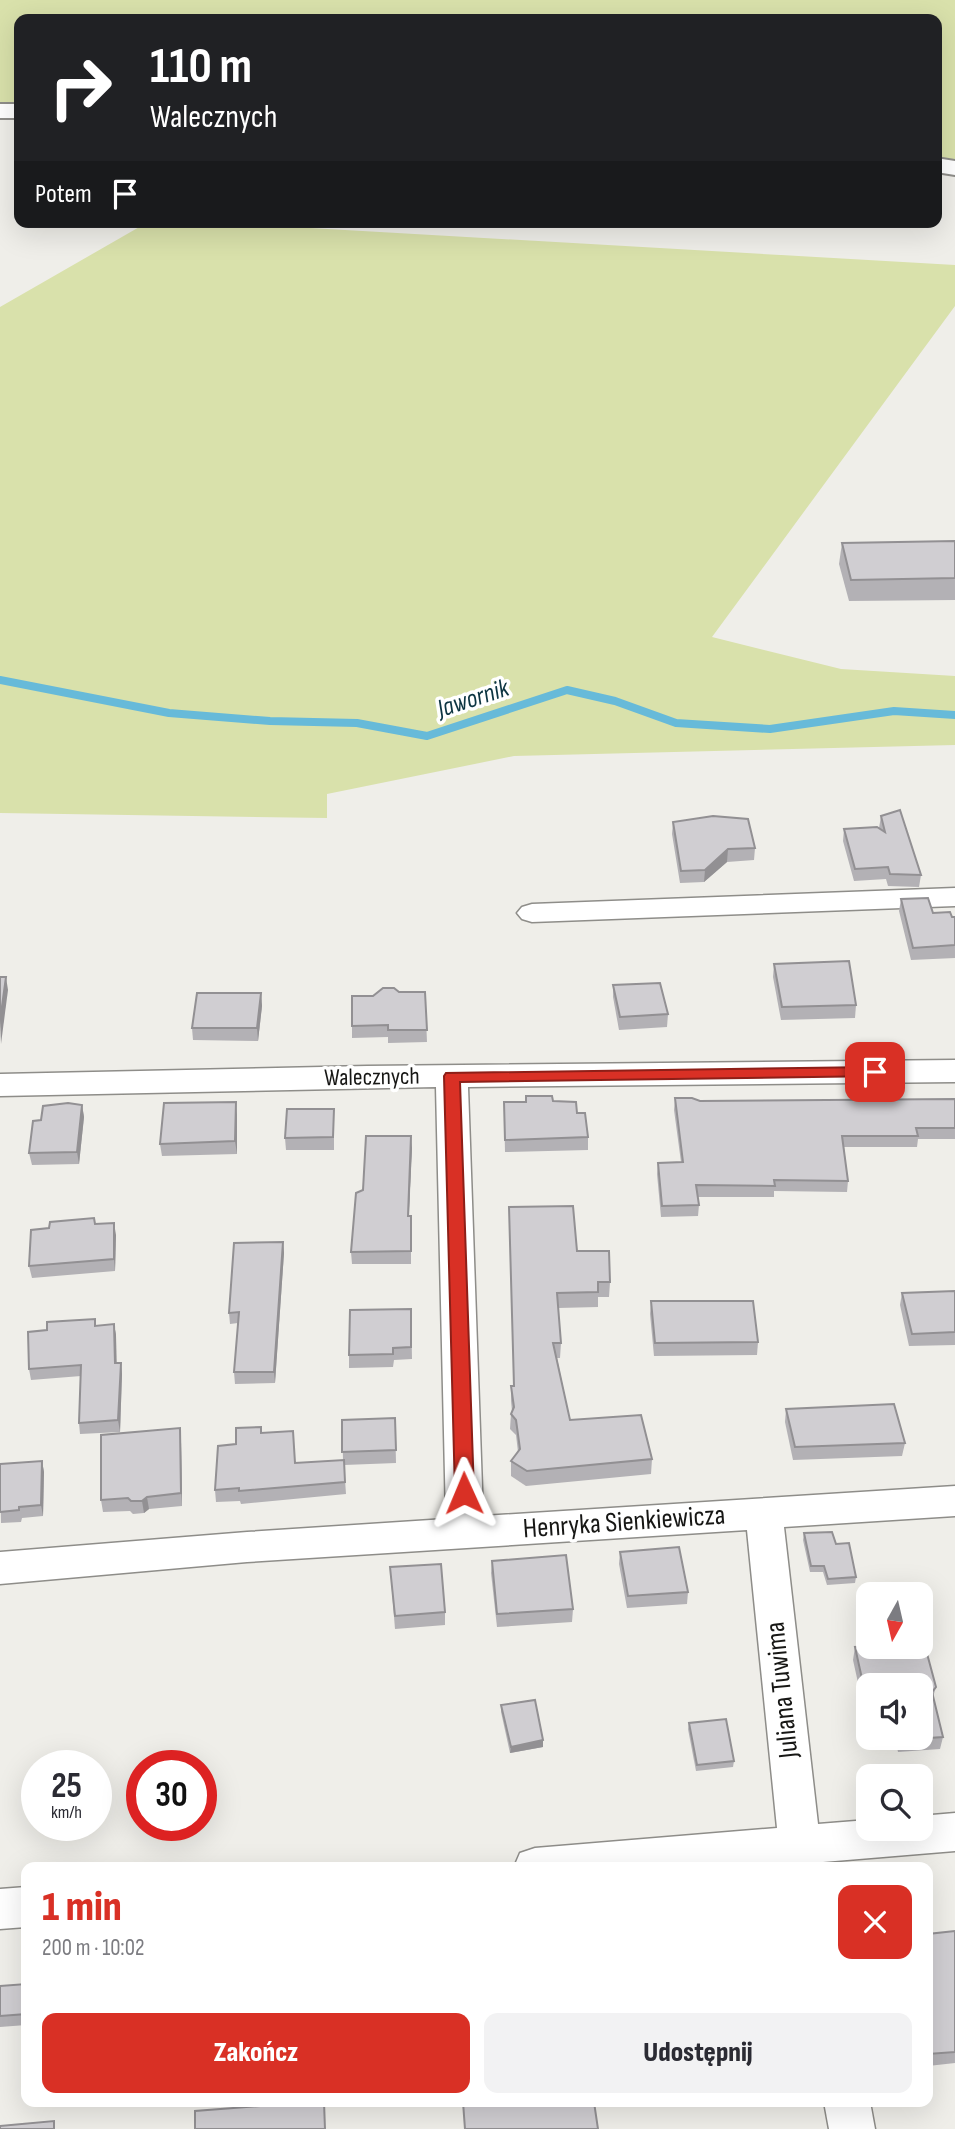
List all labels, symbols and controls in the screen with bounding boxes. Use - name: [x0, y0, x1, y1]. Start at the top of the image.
- text: 110 m: [150, 38, 252, 97]
- icon: right: [35, 42, 126, 133]
- text: Walecznych: [150, 98, 277, 137]
- icon: arrive: [106, 175, 144, 213]
- text: Potem: [35, 179, 92, 210]
- water label: Jawornik: [431, 673, 514, 726]
- pin: [845, 1042, 905, 1102]
- icon: arrive: [856, 1053, 894, 1091]
- street label: Walecznych: [324, 1062, 420, 1092]
- position arrow: [427, 1456, 501, 1530]
- street label: Henryka Sienkiewicza: [522, 1498, 726, 1546]
- north arrow: [856, 1582, 933, 1659]
- map controls: [856, 1582, 933, 1841]
- street label: Juliana Tuwima: [758, 1620, 806, 1761]
- button: sound: [856, 1673, 933, 1750]
- speed limit sign: 30: [126, 1750, 217, 1841]
- button: search: [856, 1764, 933, 1841]
- text: 25: [51, 1765, 82, 1808]
- text: km/h: [51, 1802, 82, 1823]
- text: 1 min: [42, 1882, 122, 1933]
- button: close: [838, 1885, 912, 1959]
- text: 200 m · 10:02: [42, 1934, 144, 1962]
- button: Zakończ: [42, 2013, 470, 2093]
- button: Udostępnij: [484, 2013, 912, 2093]

